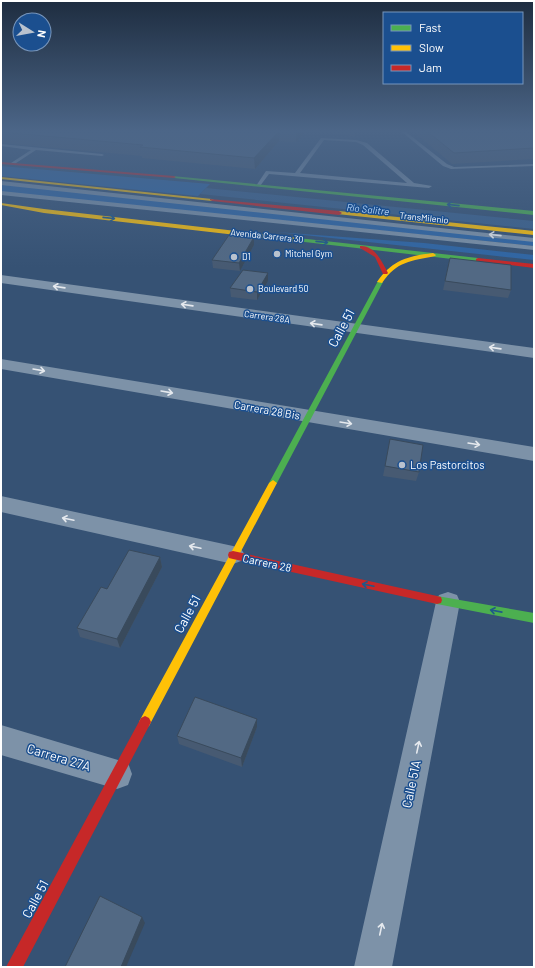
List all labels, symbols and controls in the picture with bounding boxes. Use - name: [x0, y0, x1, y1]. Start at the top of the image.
- north arrow: [12, 12, 52, 52]
- legend: [383, 12, 523, 84]
- text: Fast: [419, 20, 442, 34]
- text: N: [35, 29, 49, 39]
- text: Slow: [419, 40, 444, 54]
- text: Jam: [419, 60, 442, 74]
- water label: Río Salitre: [346, 201, 390, 217]
- one-way arrow: [447, 201, 460, 208]
- street label: TransMilenio: [399, 209, 449, 226]
- one-way arrow: [102, 214, 115, 222]
- street label: Avenida Carrera 30: [230, 226, 304, 245]
- one-way arrow: [489, 232, 502, 239]
- one-way arrow: [315, 238, 328, 246]
- place label: Mitchel Gym: [285, 248, 332, 259]
- marker: Mitchel Gym: [272, 249, 282, 259]
- place label: D1: [242, 251, 251, 262]
- marker: D1: [229, 252, 239, 262]
- one-way arrow: [53, 283, 66, 291]
- place label: Boulevard 50: [258, 283, 309, 294]
- marker: Boulevard 50: [245, 284, 255, 294]
- one-way arrow: [181, 301, 194, 309]
- street label: Calle 51: [324, 306, 358, 350]
- street label: Carrera 28A: [244, 308, 291, 325]
- one-way arrow: [310, 320, 323, 328]
- one-way arrow: [489, 344, 502, 352]
- one-way arrow: [33, 366, 46, 374]
- one-way arrow: [161, 389, 174, 397]
- street label: Carrera 28 Bis: [233, 397, 301, 422]
- one-way arrow: [339, 419, 352, 427]
- one-way arrow: [468, 441, 481, 449]
- place label: Los Pastorcitos: [410, 458, 485, 471]
- marker: Los Pastorcitos: [397, 460, 407, 470]
- one-way arrow: [62, 515, 75, 523]
- one-way arrow: [189, 542, 202, 550]
- street label: Carrera 28: [242, 551, 293, 574]
- one-way arrow: [362, 580, 375, 588]
- street label: Calle 51: [170, 592, 204, 636]
- one-way arrow: [490, 607, 503, 615]
- street label: Carrera 27A: [25, 740, 93, 774]
- one-way arrow: [415, 741, 423, 754]
- street label: Calle 51A: [398, 758, 424, 809]
- street label: Calle 51: [18, 877, 52, 921]
- one-way arrow: [377, 923, 385, 936]

